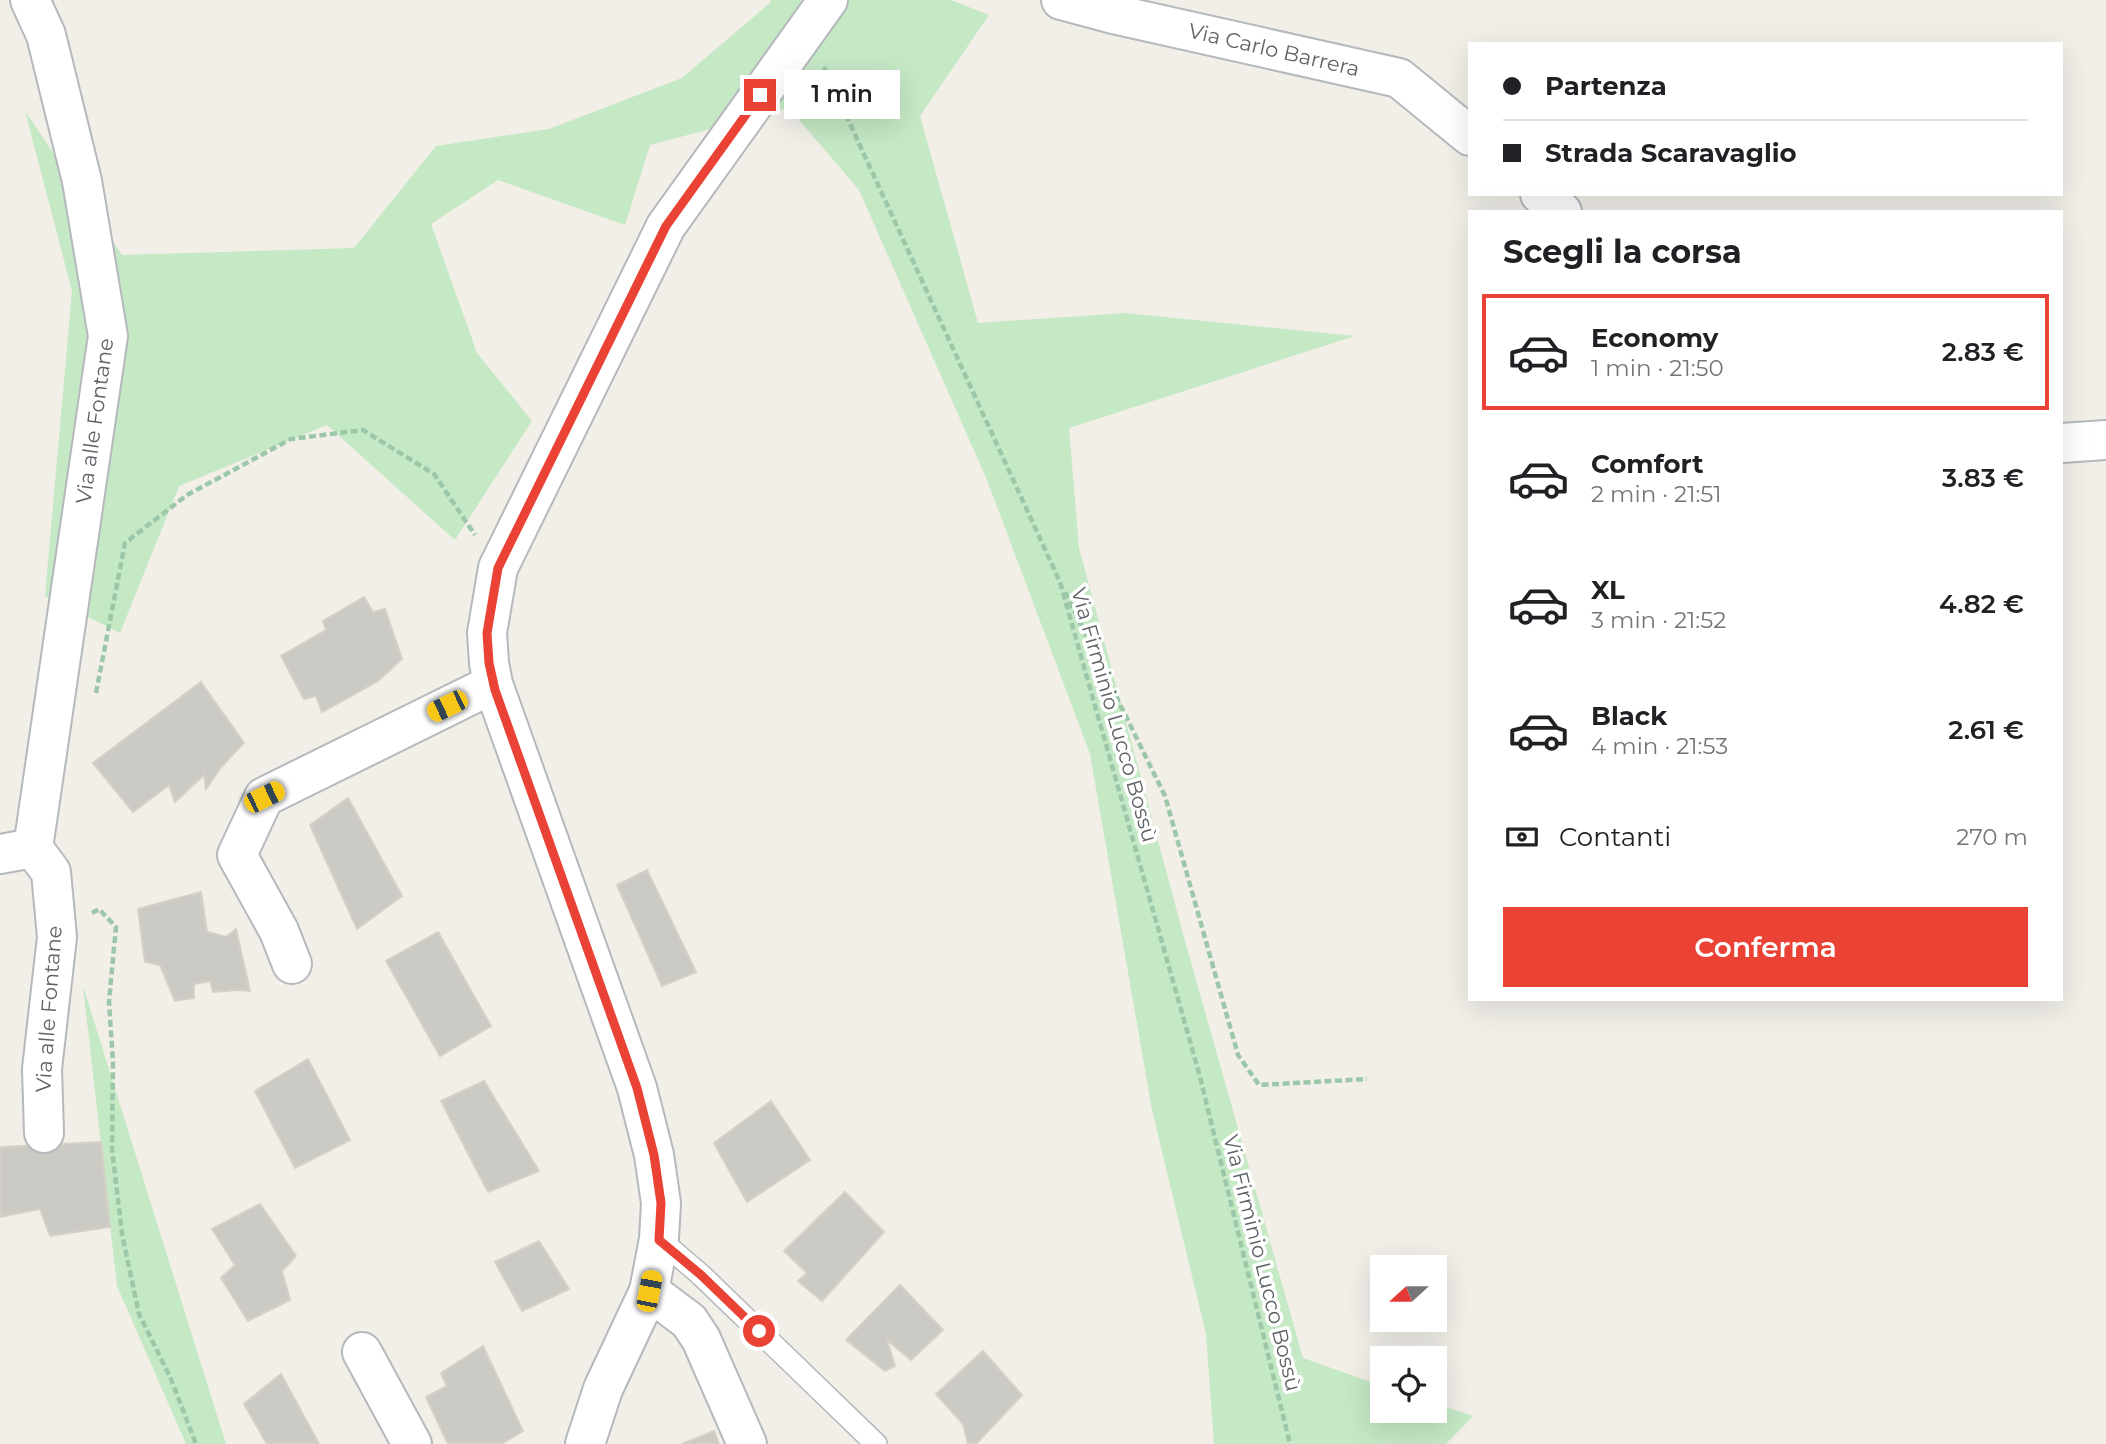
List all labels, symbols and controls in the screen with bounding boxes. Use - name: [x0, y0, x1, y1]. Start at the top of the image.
- street label: Via Carlo Barrera: [1186, 18, 1362, 81]
- callout: 1 min: [784, 70, 900, 119]
- text: Partenza: [1545, 70, 1667, 102]
- route end: [744, 79, 776, 111]
- text: 1 min: [811, 80, 873, 108]
- text: Strada Scaravaglio: [1545, 137, 1797, 169]
- text: Scegli la corsa: [1503, 232, 1742, 271]
- icon: car: [1507, 321, 1570, 384]
- text: Economy: [1591, 322, 1718, 354]
- street label: Via alle Fontane: [70, 336, 119, 506]
- text: 2.83 €: [1942, 336, 2024, 368]
- text: 1 min · 21:50: [1591, 354, 1724, 382]
- icon: car: [1507, 447, 1570, 510]
- text: Comfort: [1591, 448, 1703, 480]
- text: 3.83 €: [1942, 462, 2024, 494]
- text: 2 min · 21:51: [1591, 480, 1722, 508]
- icon: car: [1507, 573, 1570, 636]
- text: XL: [1591, 574, 1625, 606]
- street label: Via Firminio Lucco Bossù: [1066, 585, 1163, 845]
- text: 4.82 €: [1939, 588, 2024, 620]
- text: 3 min · 21:52: [1591, 606, 1726, 634]
- car: [424, 687, 471, 725]
- icon: car: [1507, 699, 1570, 762]
- text: Black: [1591, 700, 1667, 732]
- text: 2.61 €: [1948, 714, 2024, 746]
- text: 4 min · 21:53: [1591, 732, 1728, 760]
- car: [241, 778, 288, 816]
- icon: cash: [1503, 818, 1541, 856]
- text: Contanti: [1559, 821, 1671, 853]
- text: 270 m: [1956, 823, 2028, 851]
- button: Conferma: [1503, 907, 2028, 987]
- street label: Via alle Fontane: [30, 925, 67, 1093]
- street label: Via Firminio Lucco Bossù: [1219, 1132, 1306, 1394]
- north arrow: [1370, 1255, 1447, 1332]
- map controls: [1370, 1255, 1447, 1423]
- car: [635, 1268, 664, 1314]
- route start: [743, 1315, 775, 1347]
- button: locate: [1370, 1346, 1447, 1423]

